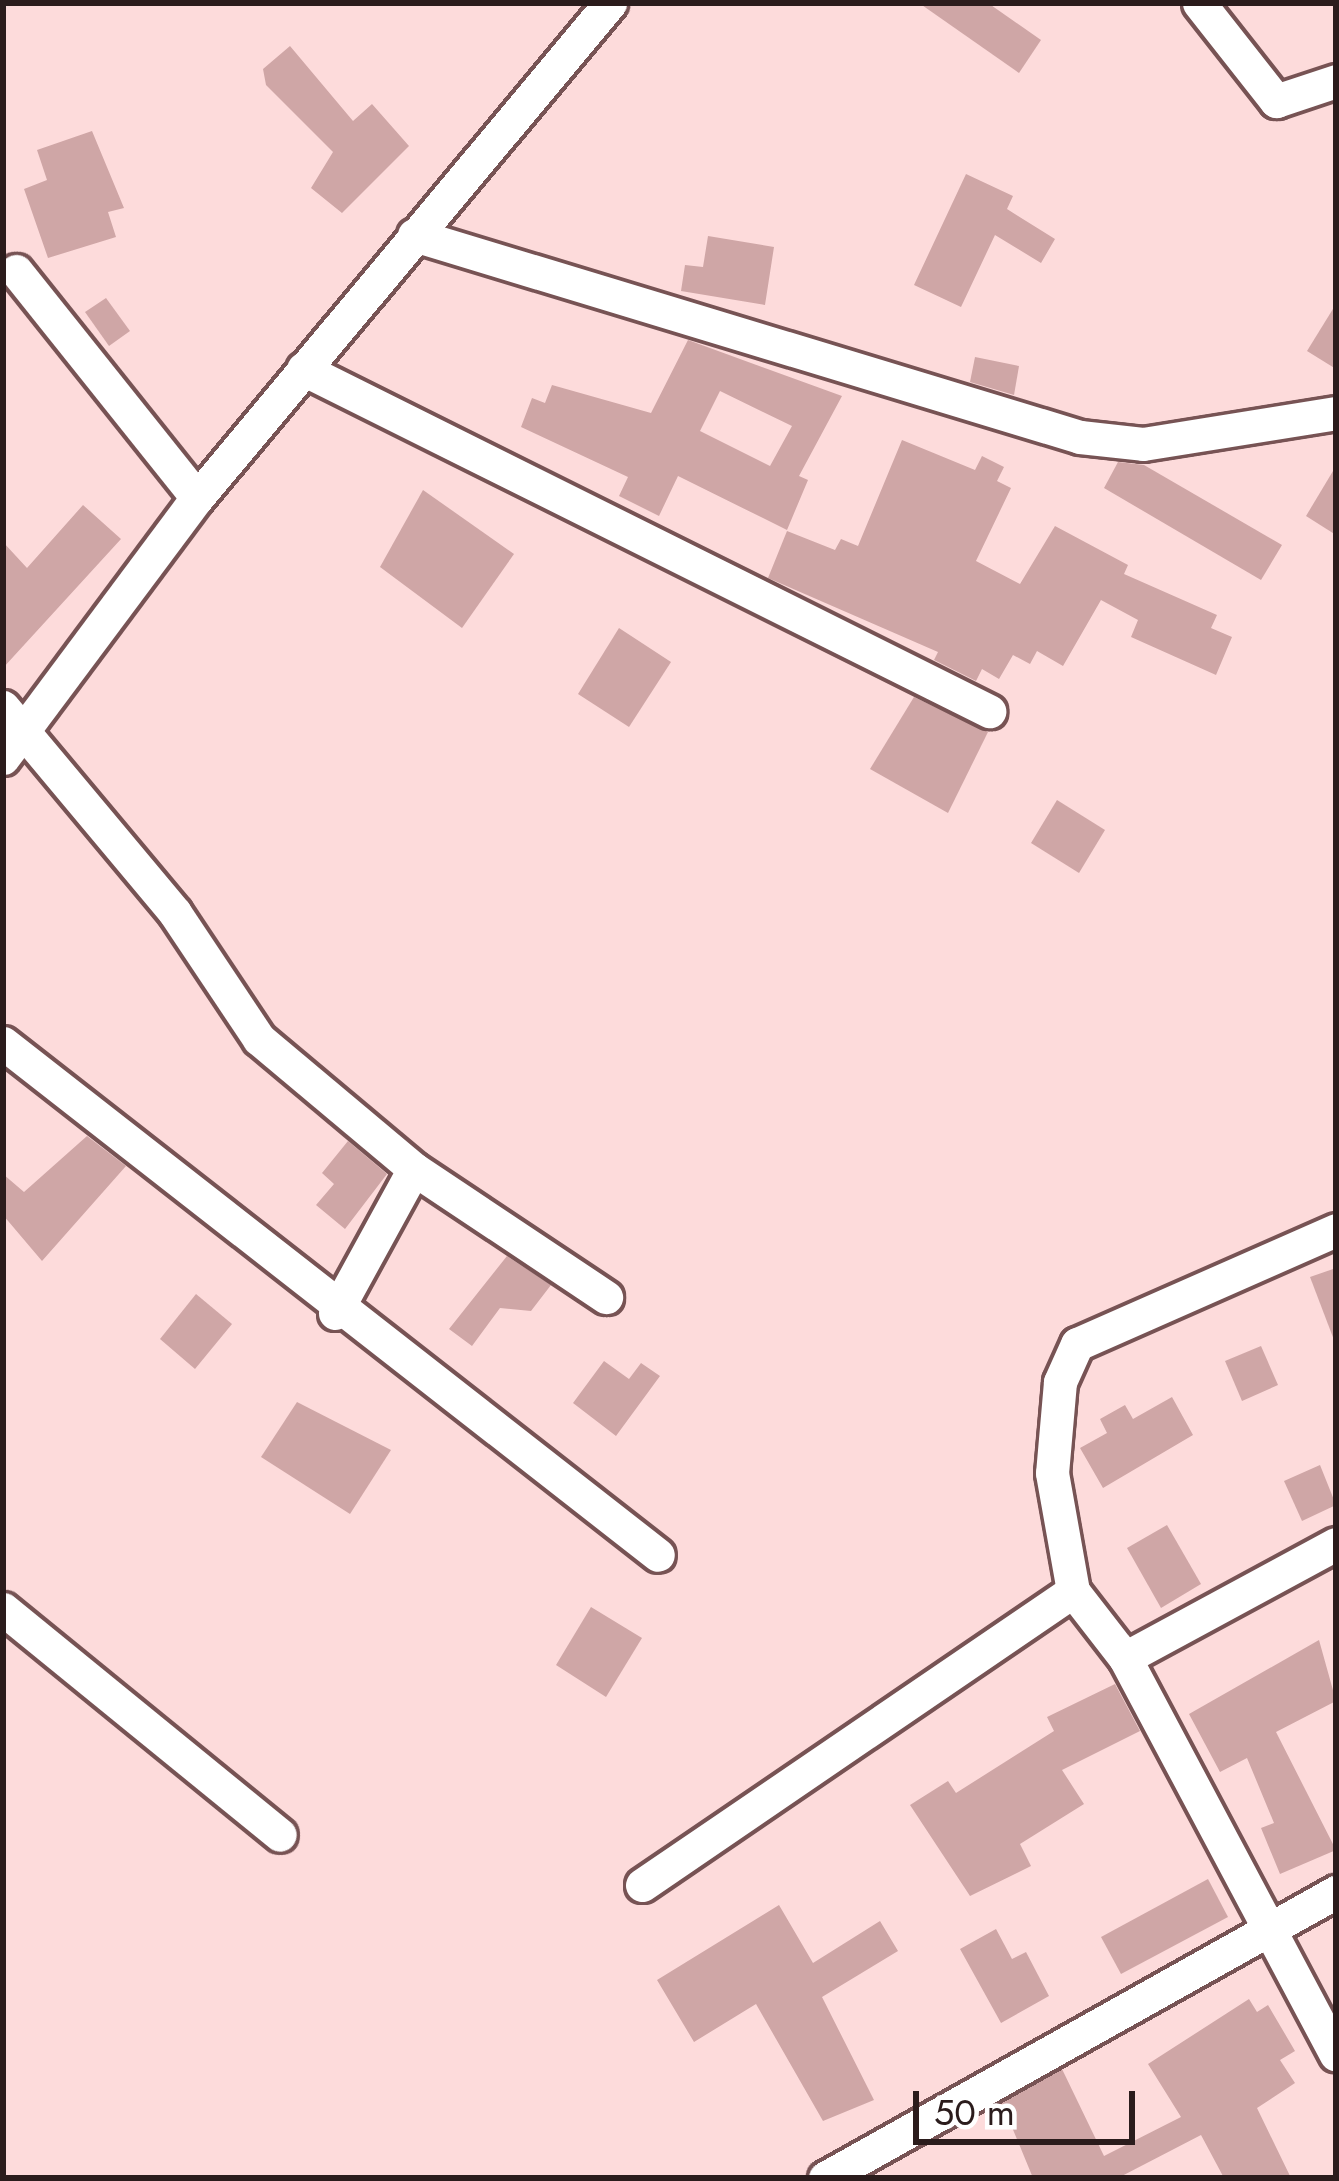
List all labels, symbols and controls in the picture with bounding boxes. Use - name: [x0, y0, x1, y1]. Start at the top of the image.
- scale bar: [919, 2067, 1141, 2141]
- text: 50 m: [934, 2086, 1015, 2138]

